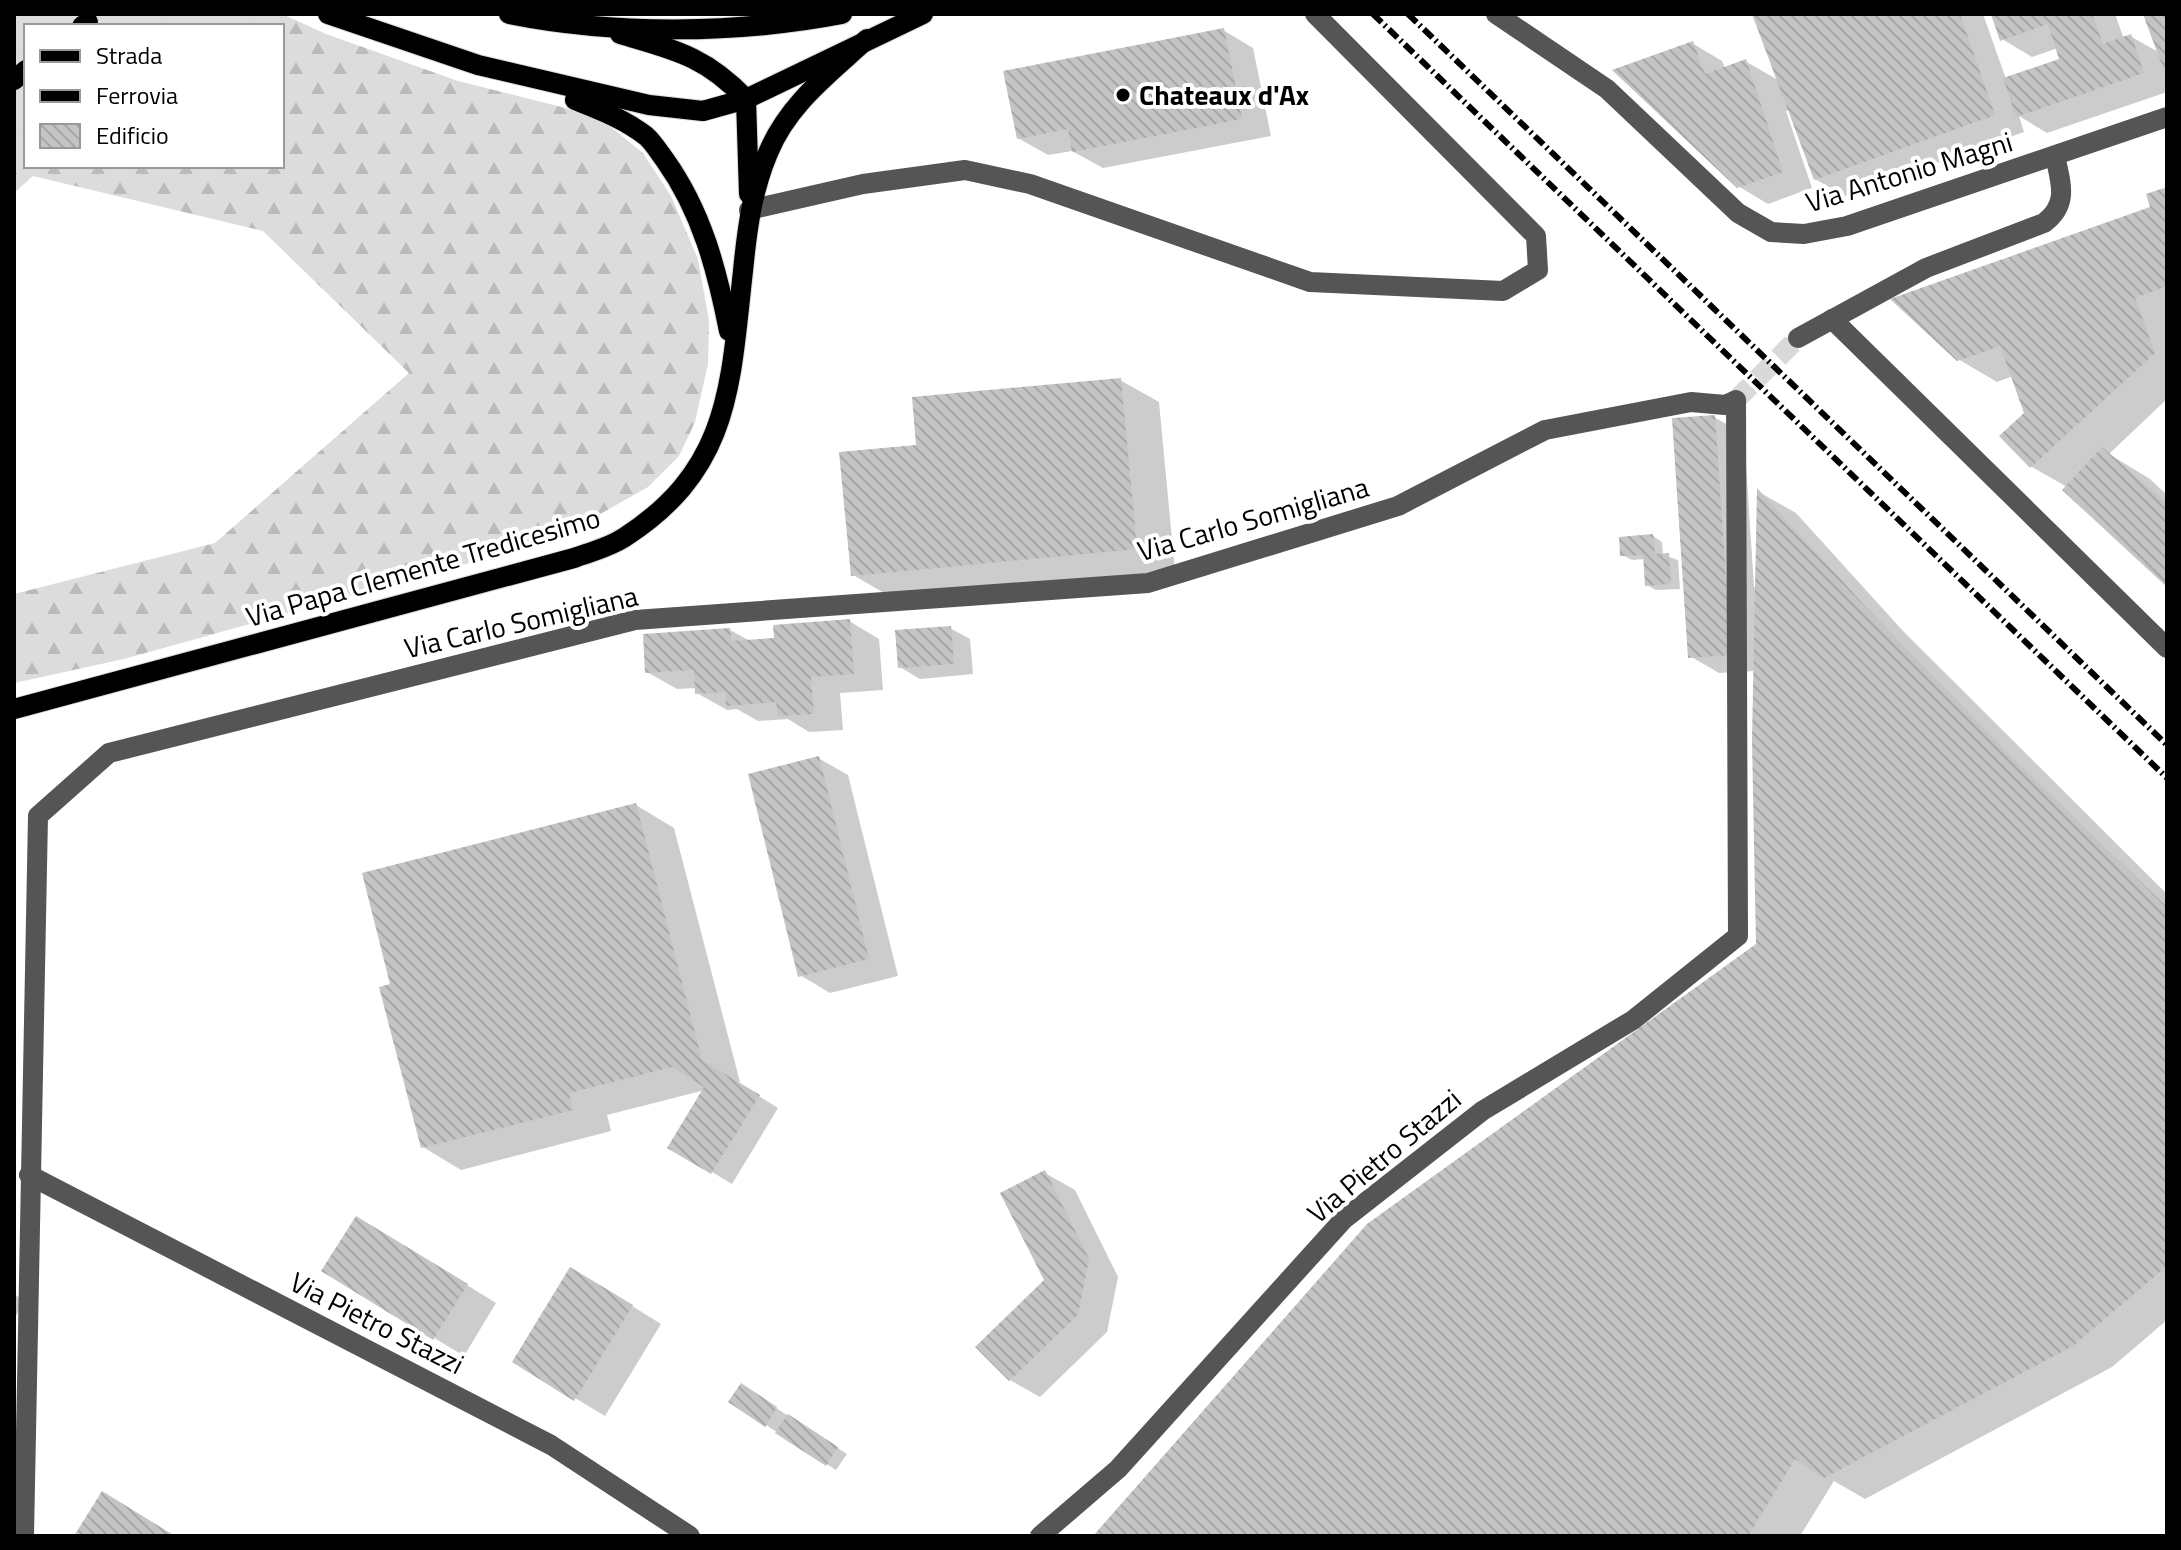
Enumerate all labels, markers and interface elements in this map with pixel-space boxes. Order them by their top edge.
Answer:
legend [24,24,284,168]
text: Strada [96,37,162,73]
place label: Chateaux d'Ax [1139,73,1309,116]
text: Ferrovia [96,77,178,113]
marker: Chateaux d'Ax [1114,86,1132,104]
text: Edificio [96,117,169,153]
street label: Via Antonio Magni [1800,120,2018,223]
street label: Via Carlo Somigliana [1132,465,1373,572]
street label: Via Papa Clemente Tredicesimo [241,495,605,638]
street label: Via Carlo Somigliana [400,574,642,669]
street label: Via Pietro Stazzi [1297,1078,1470,1233]
street label: Via Pietro Stazzi [283,1260,472,1385]

